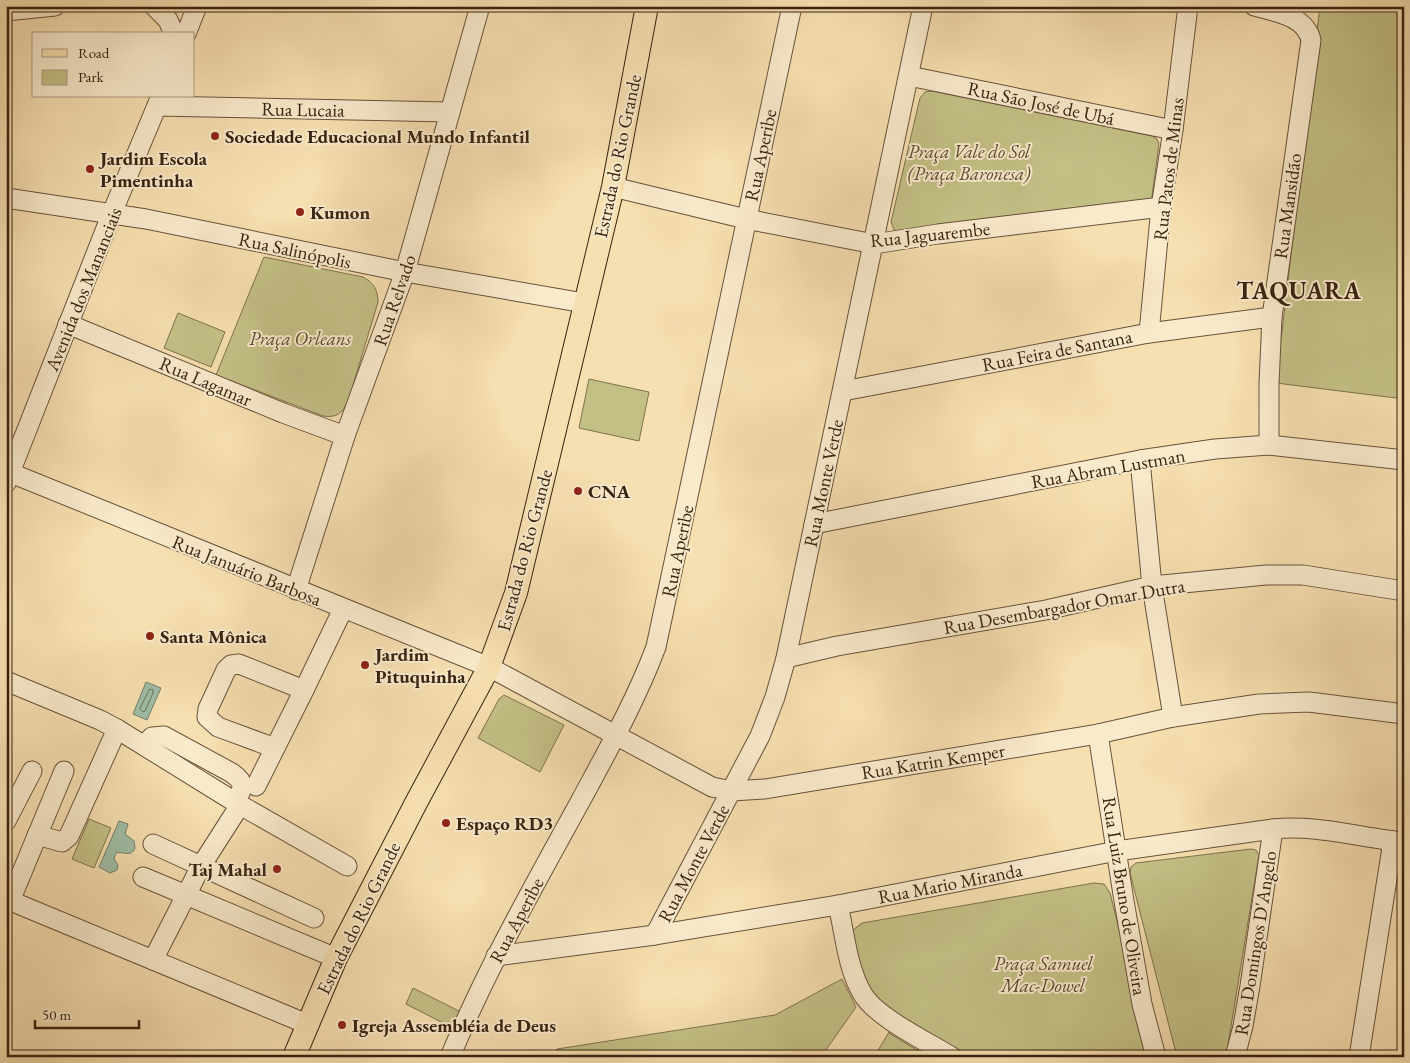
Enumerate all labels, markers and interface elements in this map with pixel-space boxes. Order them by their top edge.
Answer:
legend [32,32,195,98]
text: Road [78,43,110,62]
text: Park [78,67,105,86]
street label: Estrada do Rio Grande [588,72,647,240]
street label: Rua São José de Ubá [965,76,1117,131]
street label: Rua Lucaia [261,96,345,123]
street label: Rua Patos de Minas [1147,96,1190,242]
street label: Rua Aperibe [739,107,782,203]
place label: Sociedade Educacional Mundo Infantil [225,124,531,149]
marker: Sociedade Educacional Mundo Infantil [209,130,221,142]
park label: Praça Vale do Sol (Praça Baronesa) [908,139,1031,186]
place label: Jardim Escola Pimentinha [98,146,208,193]
street label: Rua Mansidão [1268,152,1307,261]
marker: Jardim Escola Pimentinha [84,163,96,175]
place label: Kumon [310,200,370,225]
street label: Avenida dos Mananciais [39,204,128,376]
marker: Kumon [294,206,306,218]
street label: Rua Jaguarembe [869,216,991,253]
street label: Rua Salinópolis [236,226,353,275]
street label: Rua Relvado [367,251,422,349]
district label: TAQUARA [1236,275,1362,306]
street label: Rua Feira de Santana [980,324,1135,377]
park label: Praça Orleans [249,326,352,351]
street label: Rua Lagamar [156,351,256,412]
street label: Rua Monte Verde [798,417,849,549]
street label: Rua Abram Lustman [1029,443,1187,494]
street label: Estrada do Rio Grande [491,466,558,634]
place label: CNA [588,479,631,504]
marker: CNA [572,485,584,497]
street label: Rua Aperibe [656,503,699,599]
street label: Rua Januário Barbosa [169,529,325,612]
street label: Rua Desembargador Omar Dutra [941,573,1187,640]
place label: Santa Mônica [160,624,268,649]
marker: Santa Mônica [144,630,156,642]
place label: Jardim Pituquinha [373,642,466,689]
marker: Jardim Pituquinha [359,659,371,671]
street label: Rua Katrin Kemper [860,738,1007,785]
street label: Rua Luiz Bruno de Oliveira [1096,795,1153,998]
street label: Rua Monte Verde [652,800,735,926]
place label: Espaço RD3 [456,811,553,836]
marker: Espaço RD3 [440,817,452,829]
street label: Estrada do Rio Grande [311,838,406,999]
street label: Rua Domingos D'Angelo [1229,849,1282,1037]
place label: Taj Mahal [188,857,268,882]
street label: Rua Mario Miranda [876,857,1025,910]
marker: Taj Mahal [271,863,283,875]
street label: Rua Aperibe [483,873,549,967]
park label: Praça Samuel Mac-Dowel [993,951,1093,998]
scale bar [35,998,139,1030]
text: 50 m [42,1005,71,1024]
place label: Igreja Assembléia de Deus [352,1013,556,1038]
marker: Igreja Assembléia de Deus [336,1019,348,1031]

